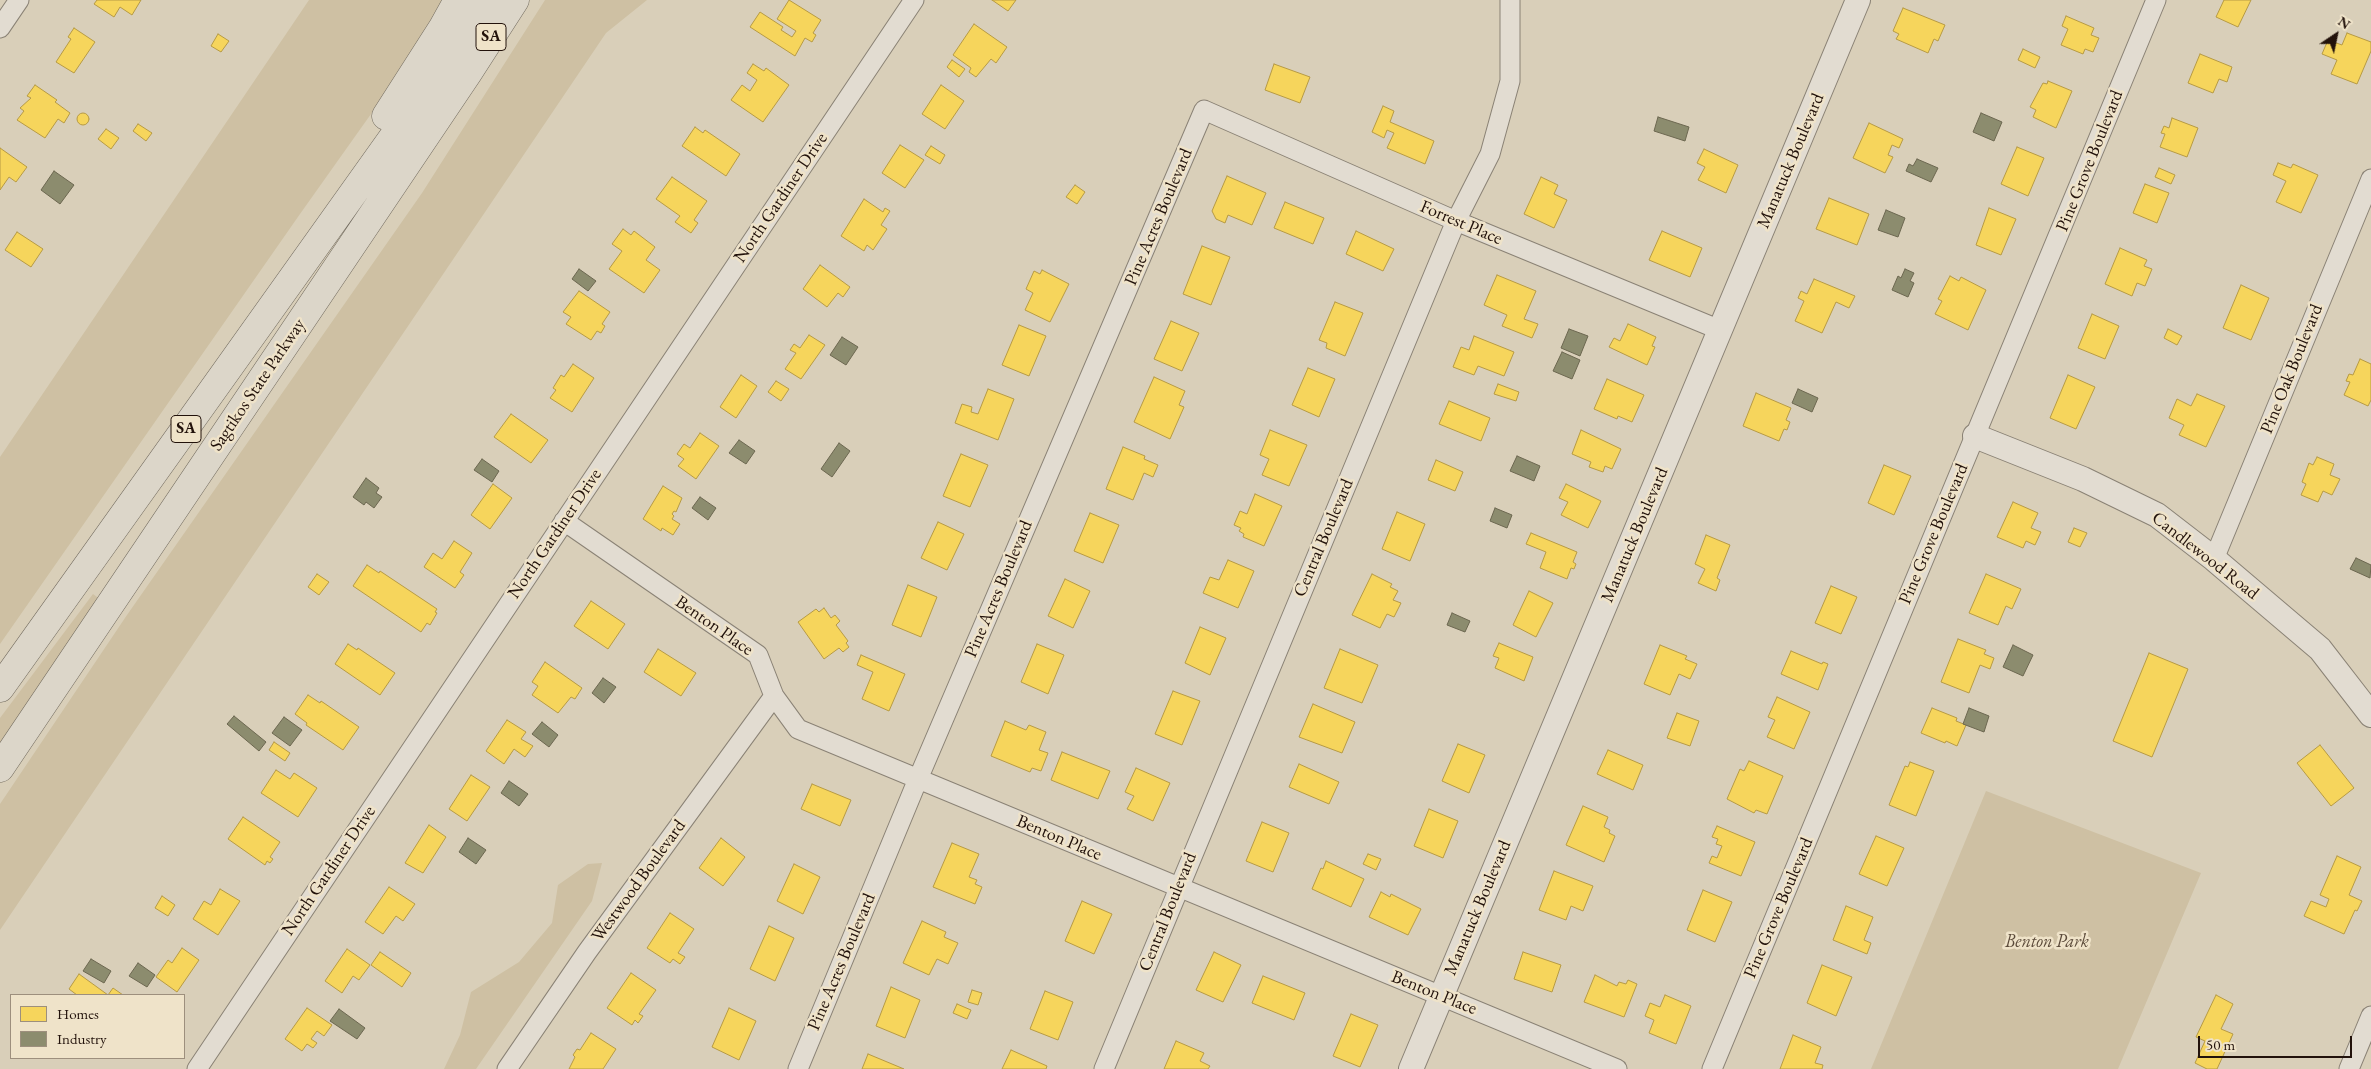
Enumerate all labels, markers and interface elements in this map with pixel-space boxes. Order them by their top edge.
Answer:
north arrow [2311,10,2361,60]
text: N [2335,12,2354,33]
road number: SA [476,24,506,51]
street label: Pine Grove Boulevard [2052,87,2128,235]
street label: Manatuck Boulevard [1753,90,1829,232]
street label: North Gardiner Drive [730,129,832,267]
street label: Pine Acres Boulevard [1120,145,1198,289]
street label: Forrest Place [1417,196,1505,250]
street label: Pine Oak Boulevard [2256,301,2328,437]
street label: Sagtikos State Parkway [206,315,310,455]
road number: SA [171,416,201,442]
street label: Pine Grove Boulevard [1895,461,1973,607]
street label: Manatuck Boulevard [1597,464,1673,606]
street label: North Gardiner Drive [504,465,606,603]
street label: Central Boulevard [1289,476,1359,600]
street label: Candlewood Road [2147,507,2263,605]
street label: Pine Acres Boulevard [960,517,1038,661]
street label: Benton Place [671,591,757,661]
street label: North Gardiner Drive [278,802,380,940]
street label: Benton Place [1013,810,1105,866]
street label: Westwood Boulevard [587,816,691,946]
street label: Pine Grove Boulevard [1740,835,1818,981]
street label: Manatuck Boulevard [1440,837,1516,979]
street label: Central Boulevard [1134,849,1202,975]
street label: Pine Acres Boulevard [803,890,881,1034]
park label: Benton Park [2005,931,2089,953]
street label: Benton Place [1388,966,1480,1020]
legend [10,994,185,1059]
text: Homes [57,1004,99,1023]
scale bar [2201,1026,2355,1058]
text: Industry [57,1029,107,1048]
text: 50 m [2206,1035,2235,1054]

